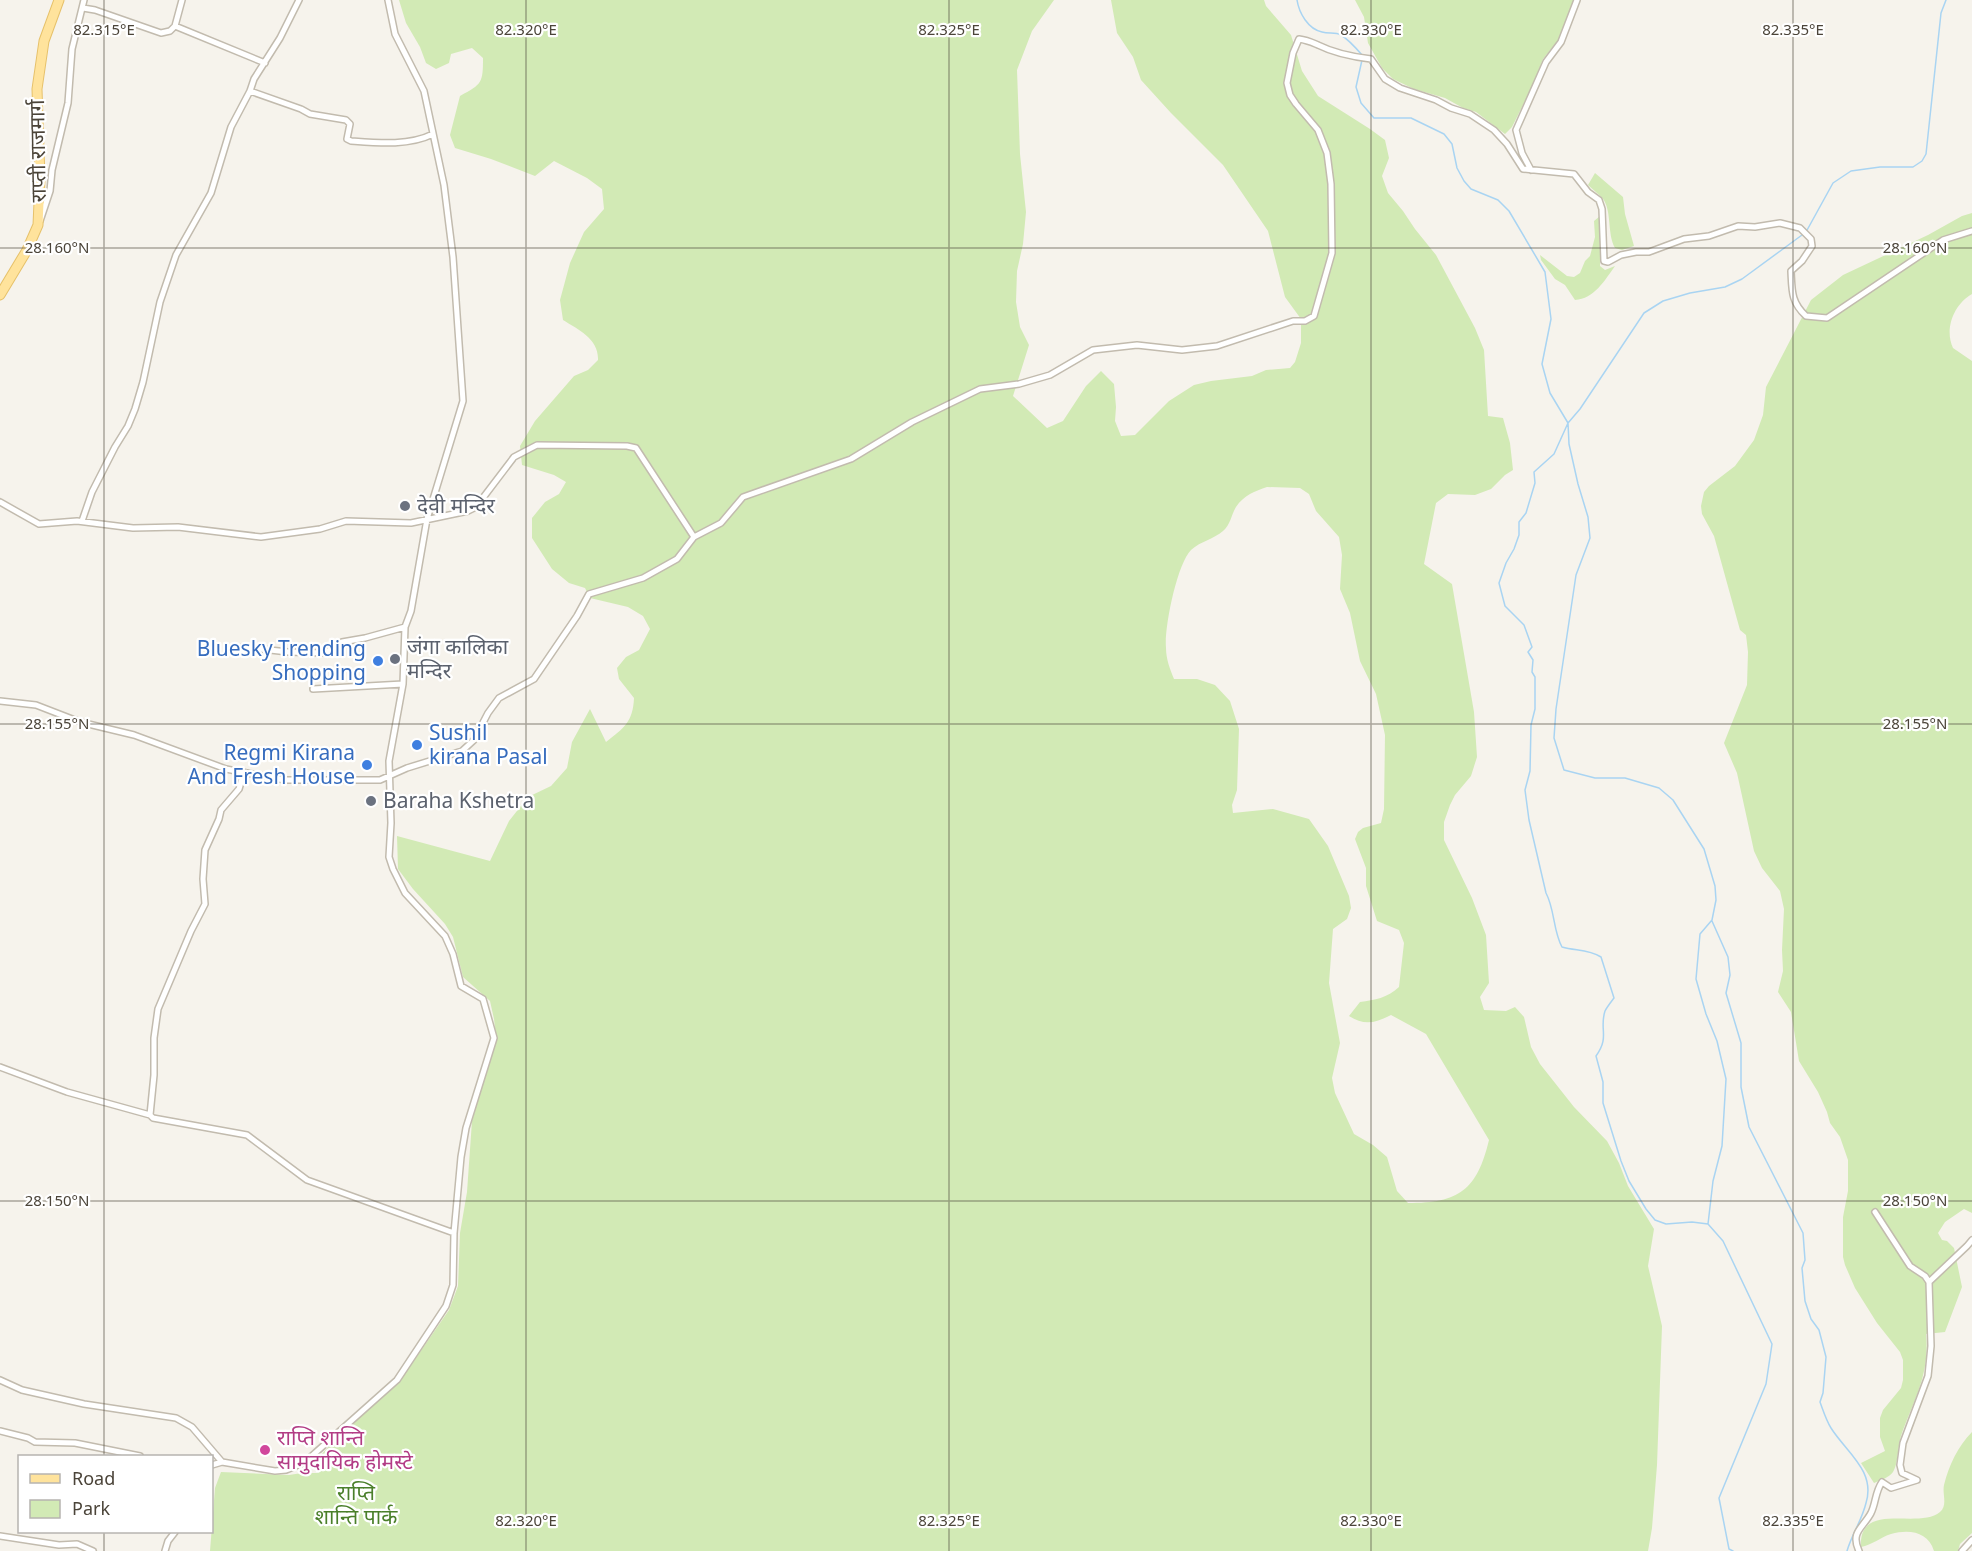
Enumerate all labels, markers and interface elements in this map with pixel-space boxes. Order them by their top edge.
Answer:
text: 82.315°E [73,19,135,39]
text: 82.320°E [495,19,557,39]
text: 82.325°E [918,19,980,39]
text: 82.330°E [1340,19,1402,39]
text: 82.335°E [1762,19,1824,39]
street label: राप्ती राजमार्ग [22,98,52,203]
text: 28.160°N [25,237,89,257]
text: 28.160°N [1883,237,1947,257]
place label: देवी मन्दिर [417,491,495,519]
marker: देवी मन्दिर [398,499,412,513]
place label: जंगा कालिका मन्दिर [407,632,509,684]
place label: Bluesky Trending Shopping [197,634,366,686]
marker: जंगा कालिका मन्दिर [388,652,402,666]
marker: Bluesky Trending Shopping [371,654,385,668]
text: 28.155°N [25,713,89,733]
text: 28.155°N [1883,713,1947,733]
place label: Sushil kirana Pasal [429,718,548,770]
place label: Regmi Kirana And Fresh House [188,738,355,790]
marker: Sushil kirana Pasal [410,738,424,752]
marker: Regmi Kirana And Fresh House [360,758,374,772]
place label: Baraha Kshetra [383,786,534,814]
marker: Baraha Kshetra [364,794,378,808]
text: 28.150°N [25,1190,89,1210]
text: 28.150°N [1883,1190,1947,1210]
place label: राप्ति शान्ति सामुदायिक होमस्टे [277,1423,413,1475]
marker: राप्ति शान्ति सामुदायिक होमस्टे [258,1443,272,1457]
legend [18,1455,213,1533]
text: Road [72,1466,115,1490]
park label: राप्ति शान्ति पार्क [315,1478,398,1530]
text: Park [72,1496,110,1520]
text: 82.320°E [495,1510,557,1530]
text: 82.325°E [918,1510,980,1530]
text: 82.330°E [1340,1510,1402,1530]
text: 82.335°E [1762,1510,1824,1530]

